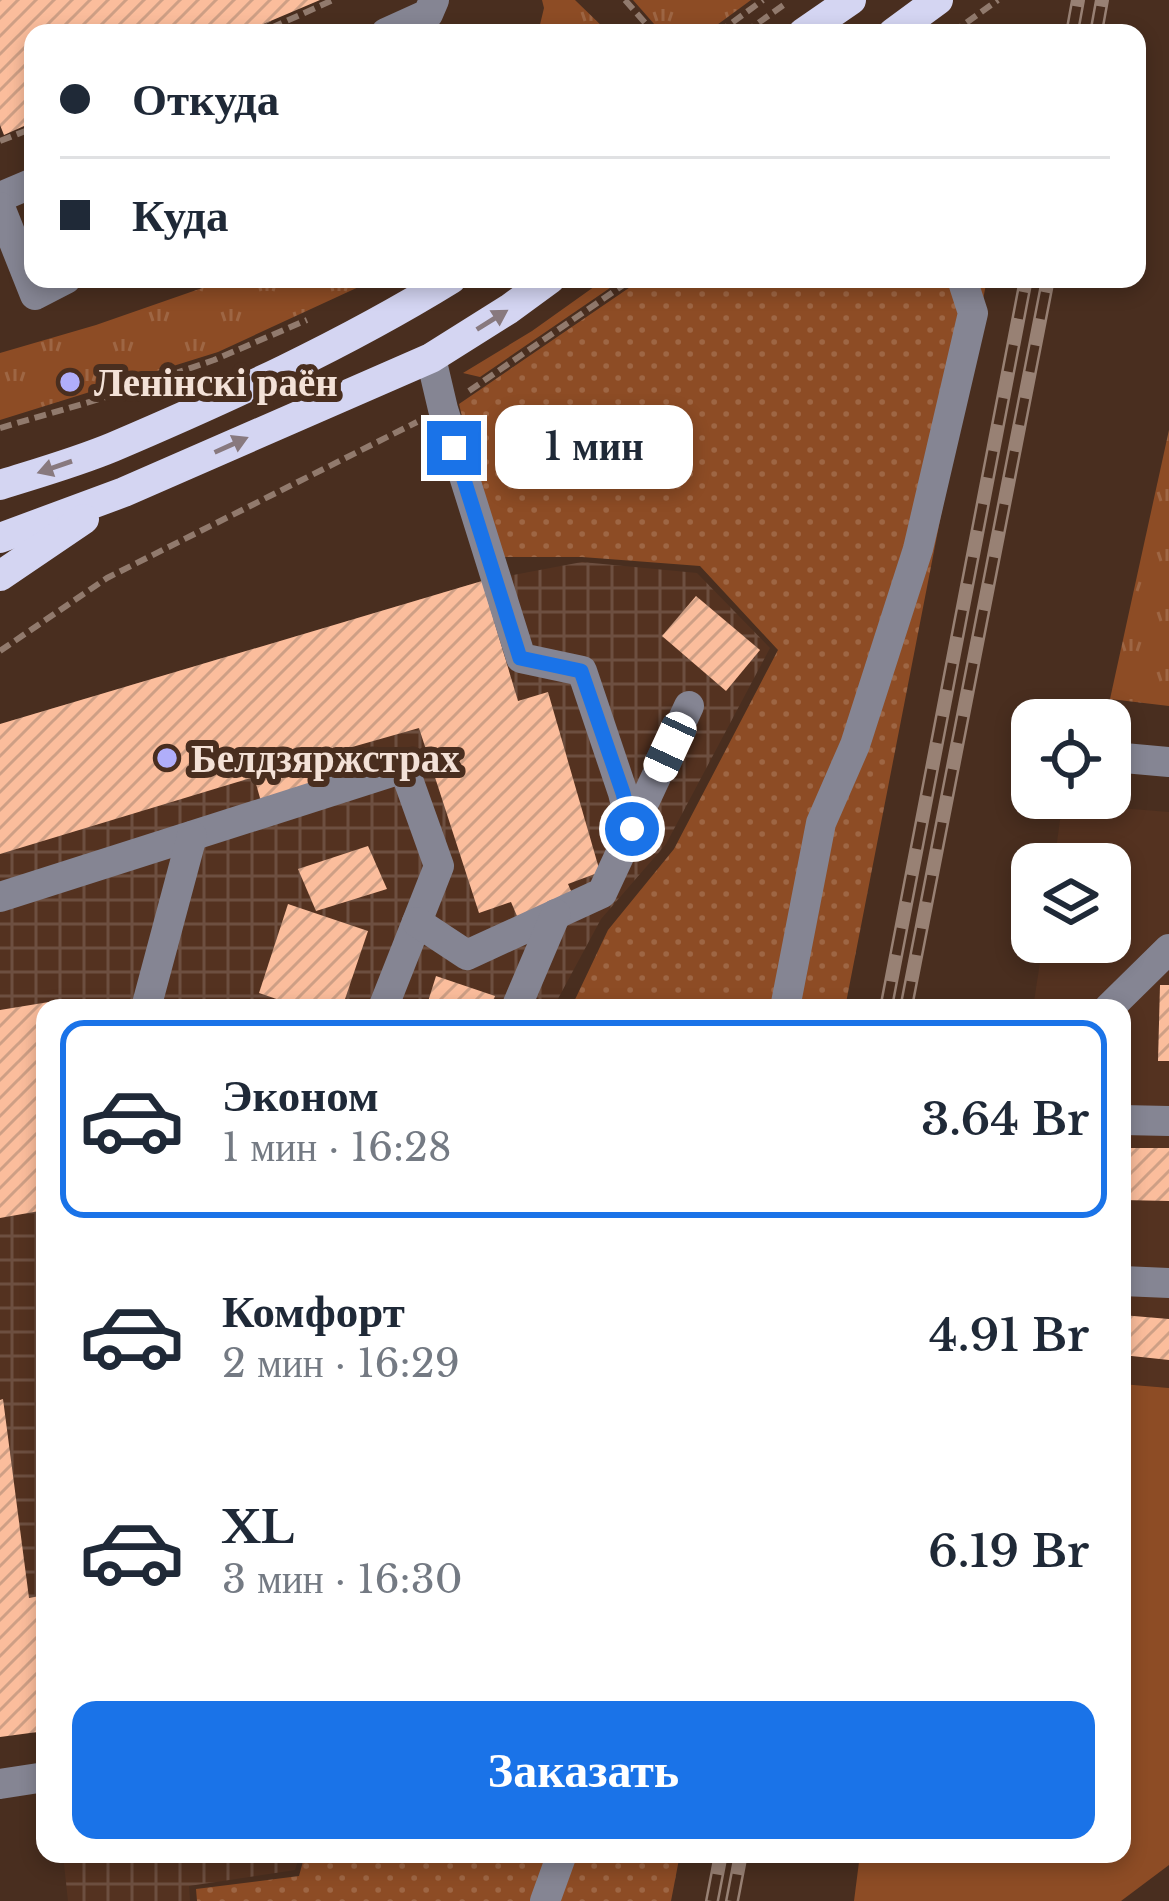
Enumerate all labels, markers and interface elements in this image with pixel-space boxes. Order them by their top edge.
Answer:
text: Откуда [132,71,279,127]
text: Куда [132,187,228,243]
one-way arrow [475,310,508,332]
place label: Ленінскі раён [94,358,338,407]
marker: Ленінскі раён [57,369,83,395]
callout: 1 мин [496,406,694,490]
route end [427,421,481,475]
text: 1 мин [544,422,644,471]
one-way arrow [214,435,249,455]
one-way arrow [36,458,73,477]
map controls [1011,699,1131,963]
button: locate [1011,699,1131,819]
car [638,707,702,787]
place label: Белдзяржстрах [191,734,460,783]
marker: Белдзяржстрах [154,745,180,771]
route start [605,802,659,856]
button: layers [1011,843,1131,963]
icon: car [78,1065,186,1173]
text: Эконом [222,1067,379,1123]
text: 3.64 Br [921,1091,1089,1147]
text: 1 мин · 16:28 [222,1123,452,1172]
icon: car [78,1281,186,1389]
text: Комфорт [222,1283,405,1339]
text: 4.91 Br [929,1307,1089,1363]
text: 2 мин · 16:29 [222,1339,460,1388]
icon: car [78,1497,186,1605]
text: XL [222,1499,294,1555]
text: 6.19 Br [928,1523,1089,1579]
text: 3 мин · 16:30 [222,1555,463,1604]
button: Заказать [72,1701,1095,1839]

